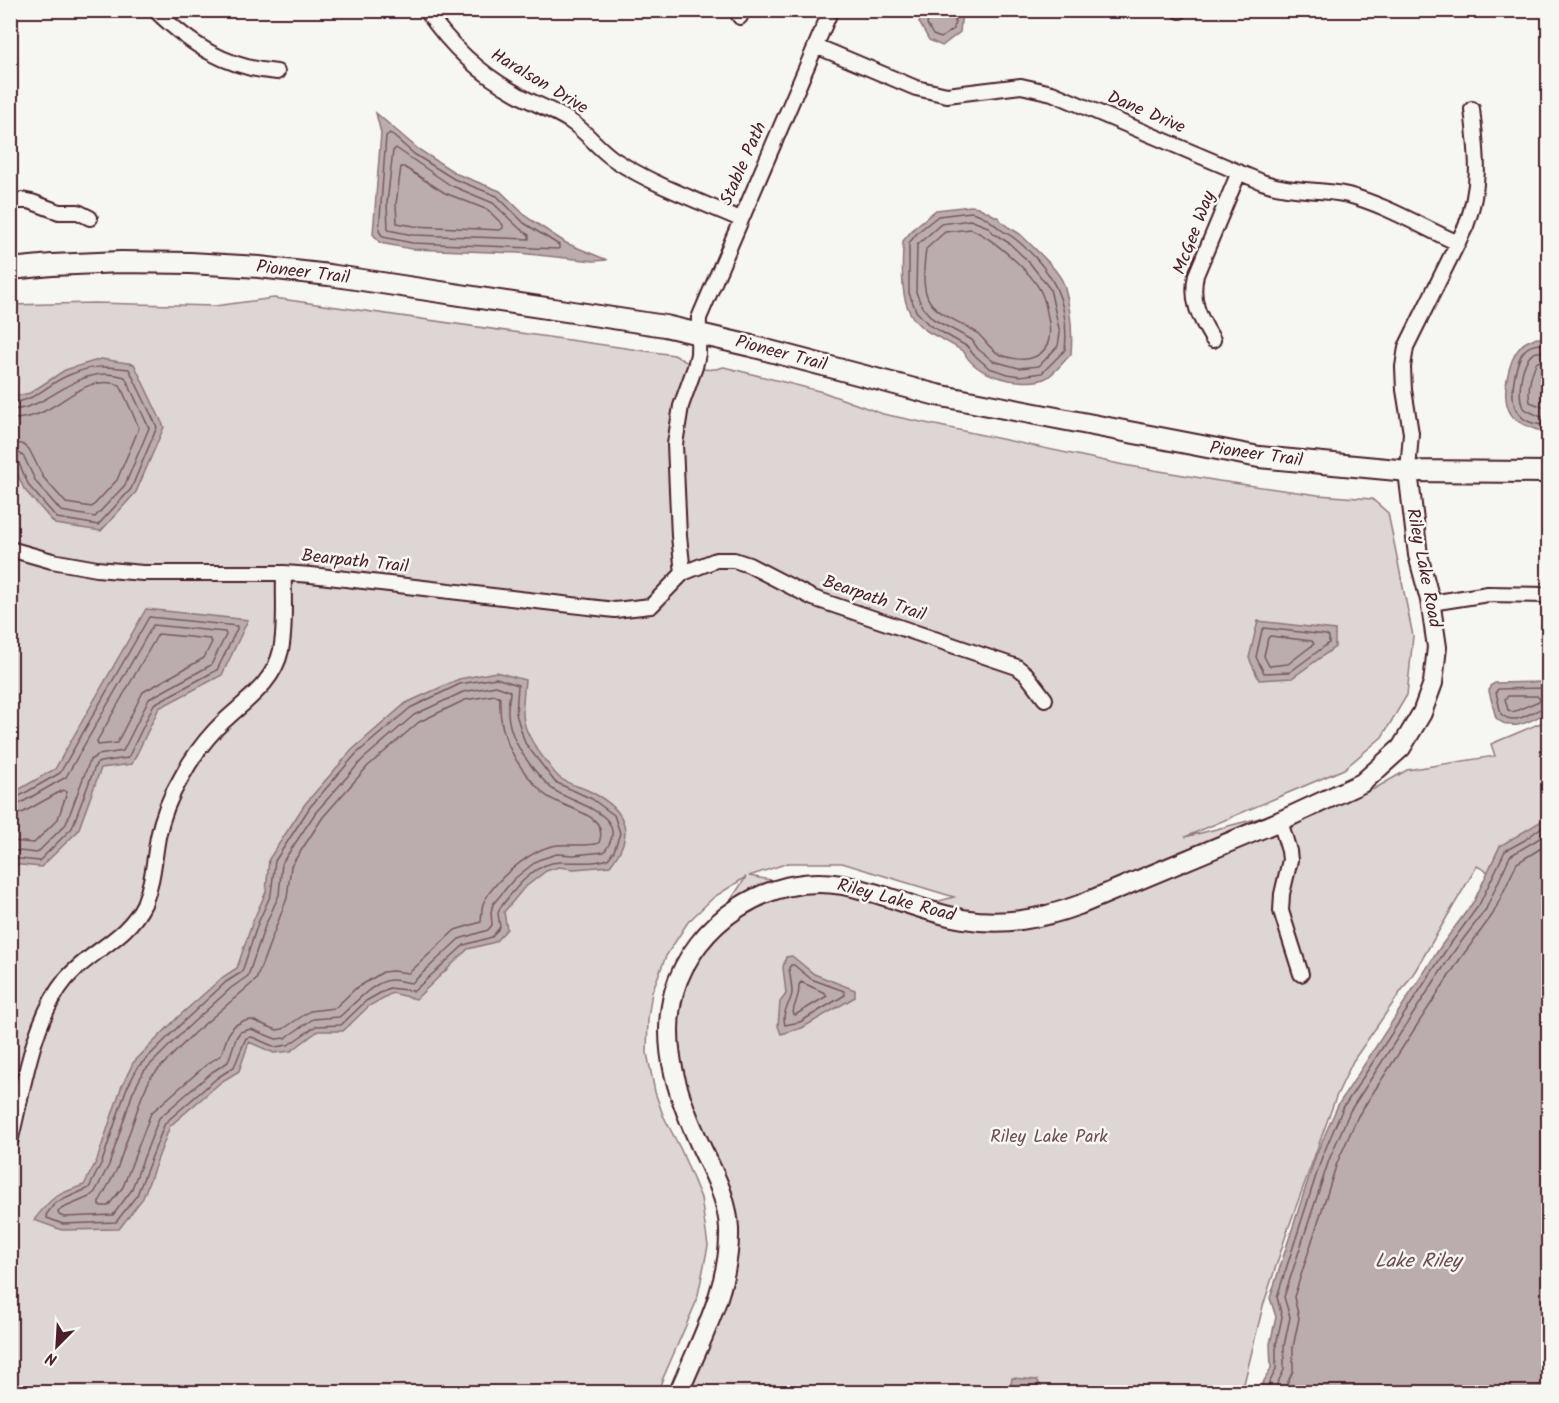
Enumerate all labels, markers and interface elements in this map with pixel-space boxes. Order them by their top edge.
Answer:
street label: Haralson Drive [485,41,593,123]
street label: Dane Drive [1102,84,1190,142]
street label: Stable Path [713,117,775,211]
street label: McGee Way [1166,186,1224,279]
street label: Pioneer Trail [255,253,352,293]
street label: Pioneer Trail [732,328,831,380]
street label: Pioneer Trail [1207,434,1305,476]
street label: Riley Lake Road [1397,506,1449,631]
street label: Bearpath Trail [300,542,411,582]
street label: Bearpath Trail [818,568,930,630]
street label: Riley Lake Road [834,871,959,931]
park label: Riley Lake Park [990,1123,1108,1152]
water label: Lake Riley [1375,1246,1464,1278]
north arrow [27,1316,87,1376]
text: N [42,1345,61,1372]

